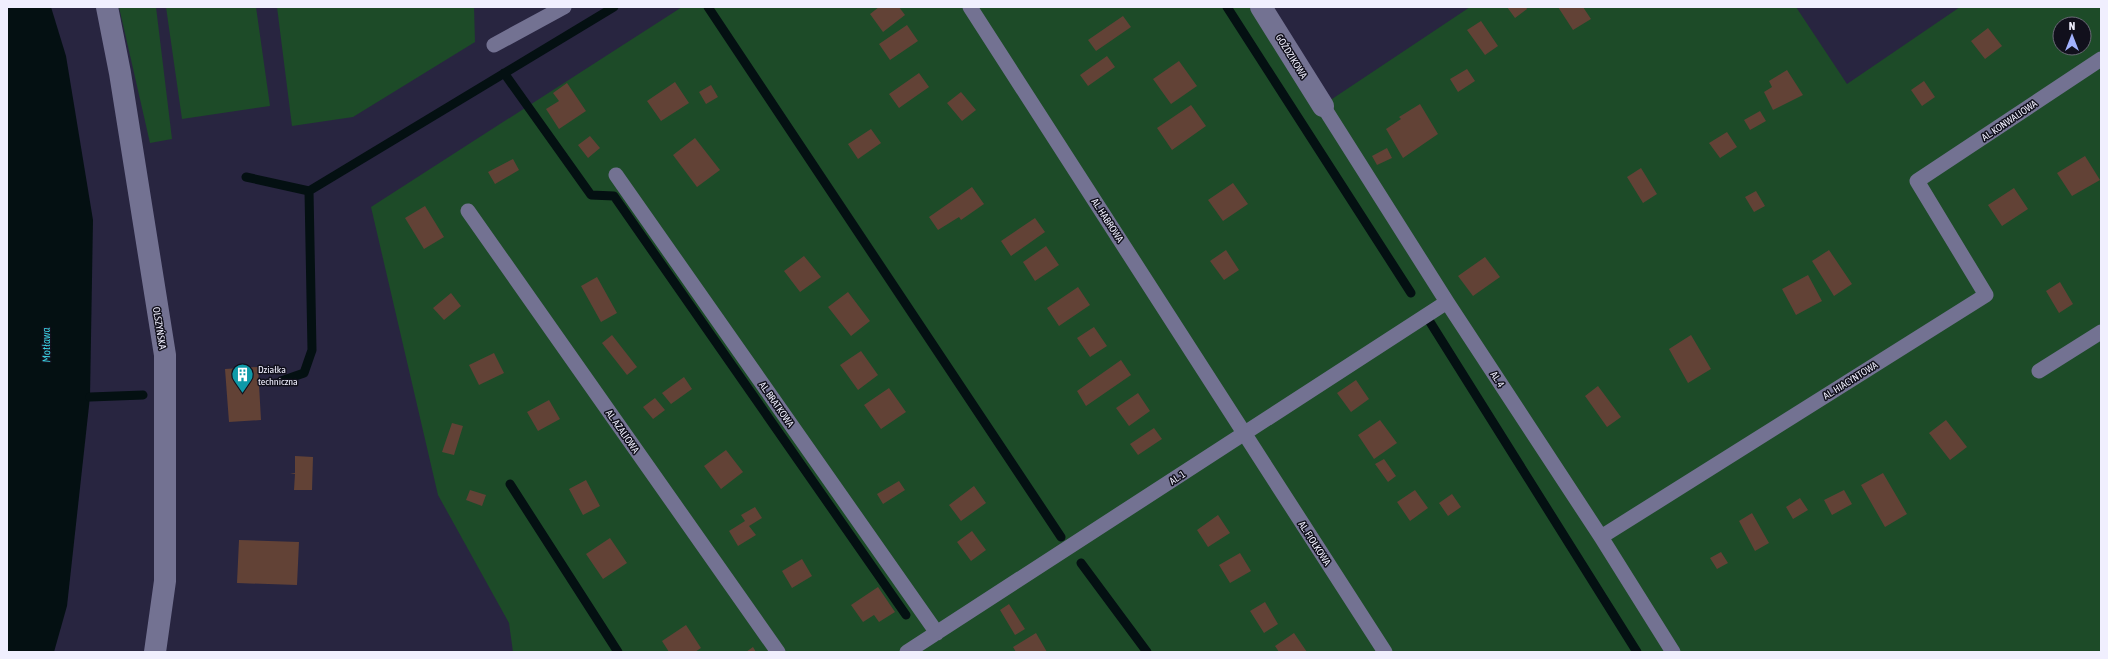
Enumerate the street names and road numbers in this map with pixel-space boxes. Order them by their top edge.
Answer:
street label: GOŹDZIKOWA [1274,32,1310,81]
street label: AL. KONWALIOWA [1980,98,2039,143]
street label: AL. HABROWA [1089,196,1126,244]
street label: OLSZYŃSKA [151,306,168,350]
street label: AL. HIACYNTOWA [1821,359,1880,401]
street label: AL. 4 [1488,369,1507,389]
street label: AL. BRATKOWA [757,379,796,429]
street label: AL. AZALIOWA [604,408,642,455]
street label: AL. 1 [1167,468,1187,487]
street label: AL. FIOŁKOWA [1296,519,1333,568]

